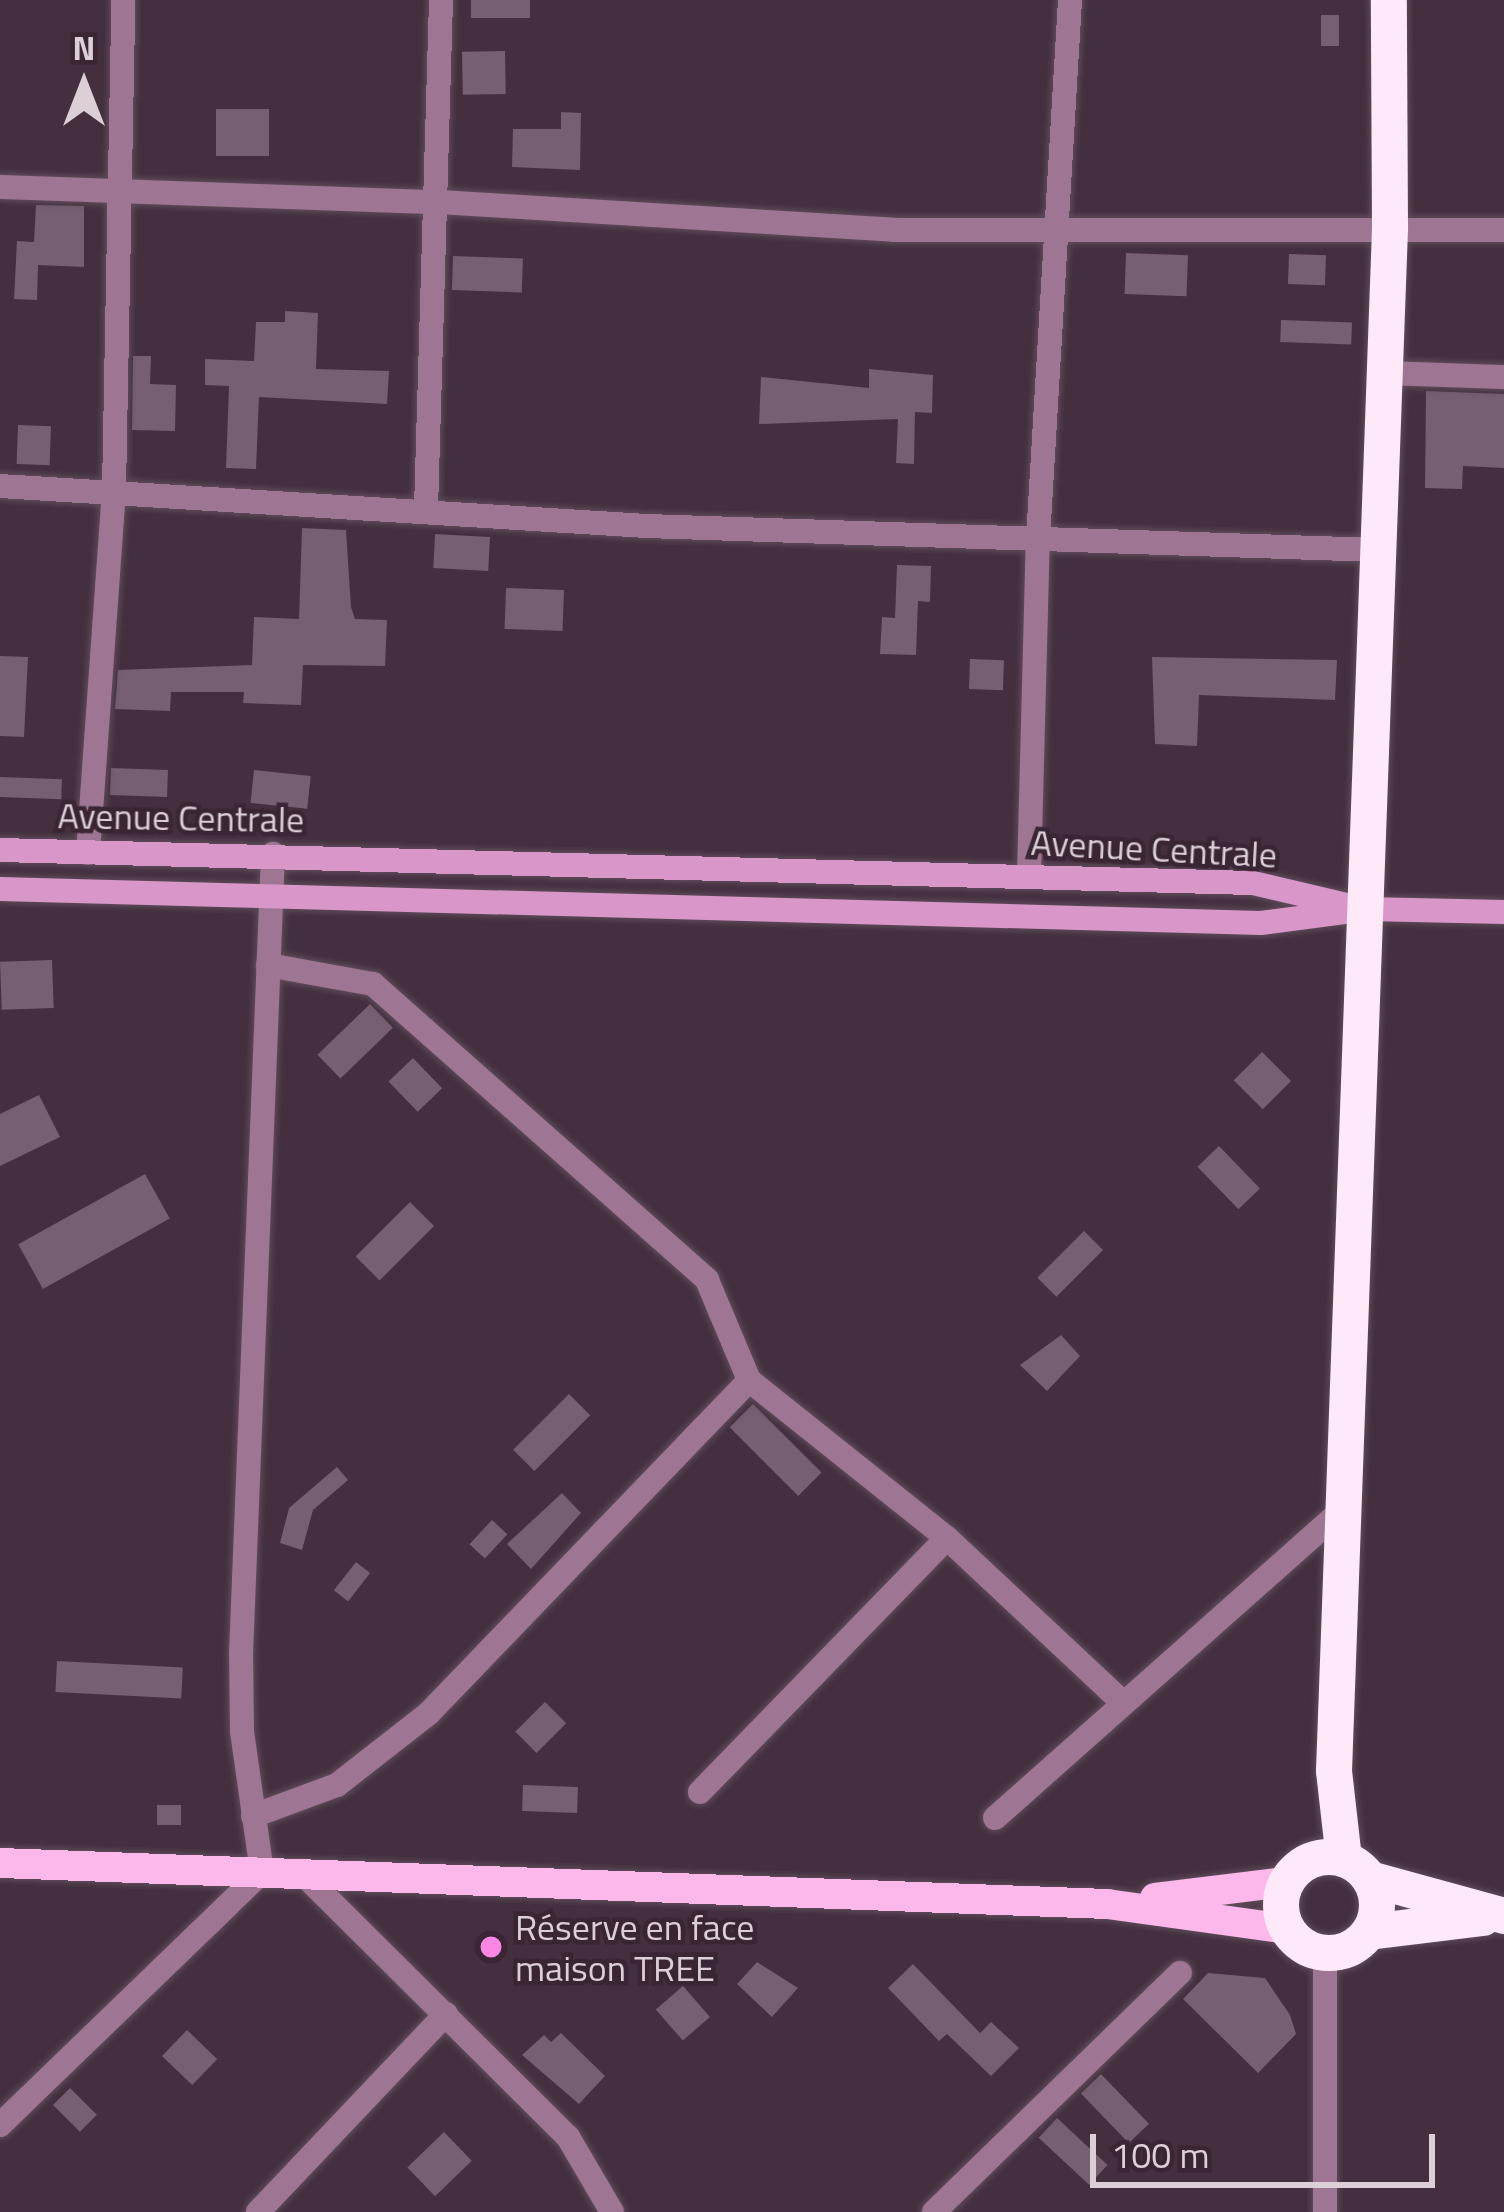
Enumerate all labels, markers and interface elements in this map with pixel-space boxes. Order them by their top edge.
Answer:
text: N [73,23,95,73]
north arrow [24,24,144,144]
street label: Avenue Centrale [57,793,305,841]
street label: Avenue Centrale [1030,820,1278,876]
place label: Réserve en face maison TREE [515,1904,755,1989]
marker: Réserve en face maison TREE [478,1934,504,1960]
scale bar [1096,2110,1441,2184]
text: 100 m [1111,2127,1210,2182]

